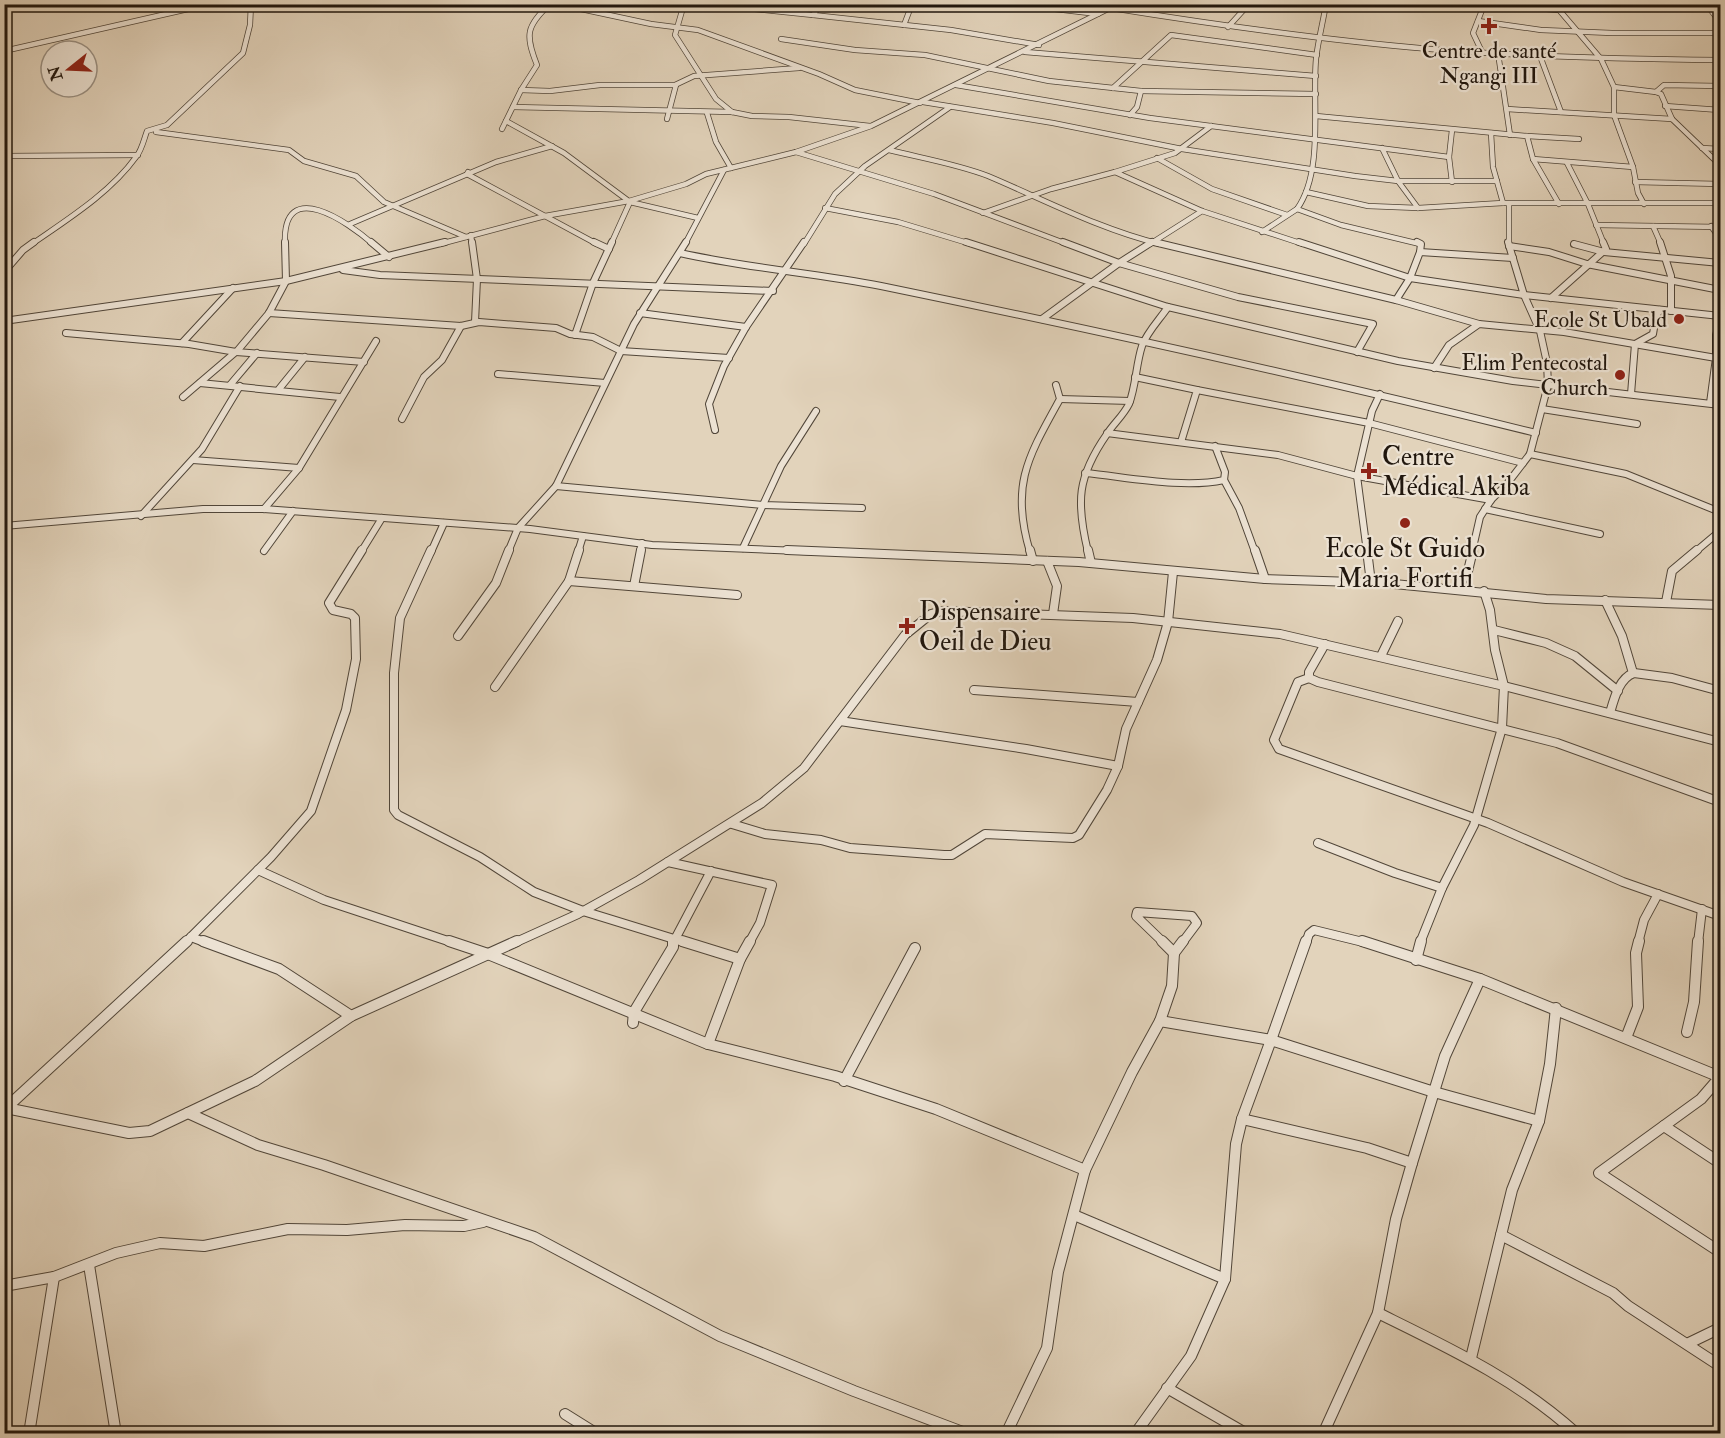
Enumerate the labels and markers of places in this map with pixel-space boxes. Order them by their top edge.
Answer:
marker: Centre de santé Ngangi III [1480,17,1498,35]
place label: Centre de santé Ngangi III [1422,37,1557,90]
place label: Ecole St Ubald [1534,306,1667,334]
marker: Ecole St Ubald [1672,312,1686,326]
place label: Elim Pentecostal Church [1461,349,1608,402]
marker: Elim Pentecostal Church [1613,368,1627,382]
place label: Centre Médical Akiba [1382,441,1530,503]
marker: Centre Médical Akiba [1360,462,1378,480]
marker: Ecole St Guido Maria Fortifi [1398,516,1412,530]
place label: Ecole St Guido Maria Fortifi [1325,533,1485,595]
place label: Dispensaire Oeil de Dieu [919,596,1052,658]
marker: Dispensaire Oeil de Dieu [900,619,914,633]

